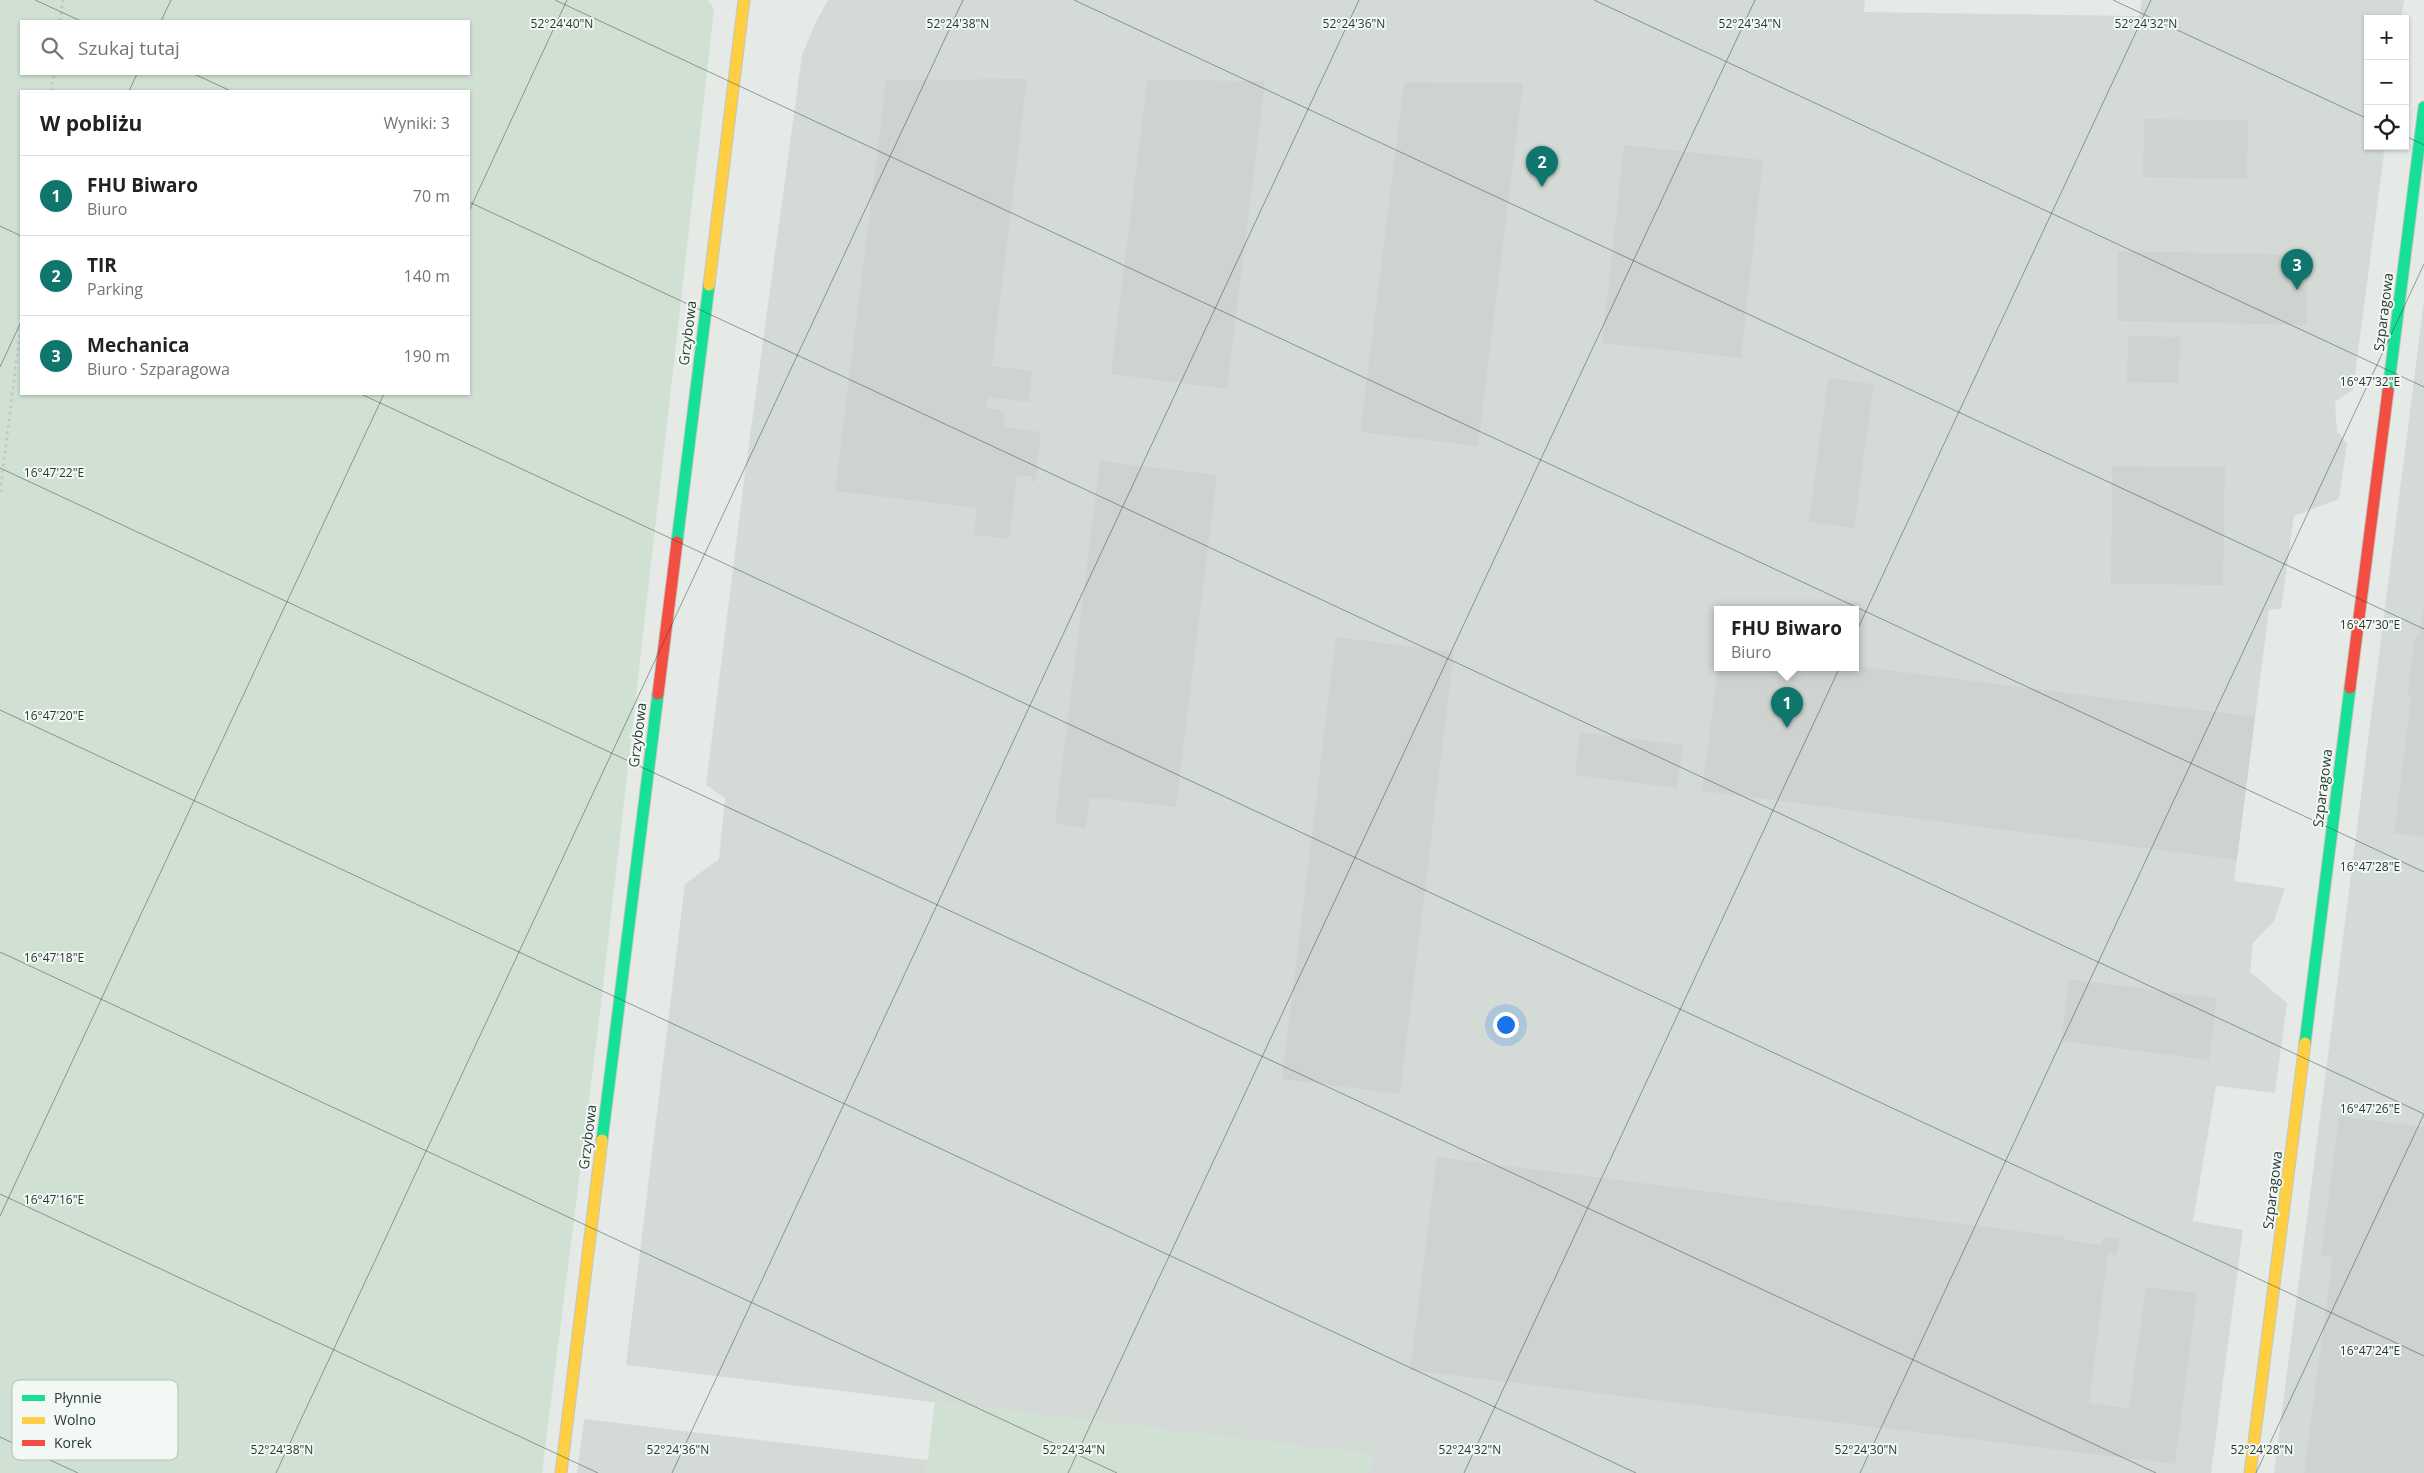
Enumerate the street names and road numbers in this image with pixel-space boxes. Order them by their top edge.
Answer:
street label: Szparagowa [2369,272,2397,352]
street label: Grzybowa [674,300,700,366]
street label: Grzybowa [624,702,650,768]
street label: Szparagowa [2308,748,2336,828]
street label: Grzybowa [574,1104,600,1170]
street label: Szparagowa [2258,1150,2286,1230]

